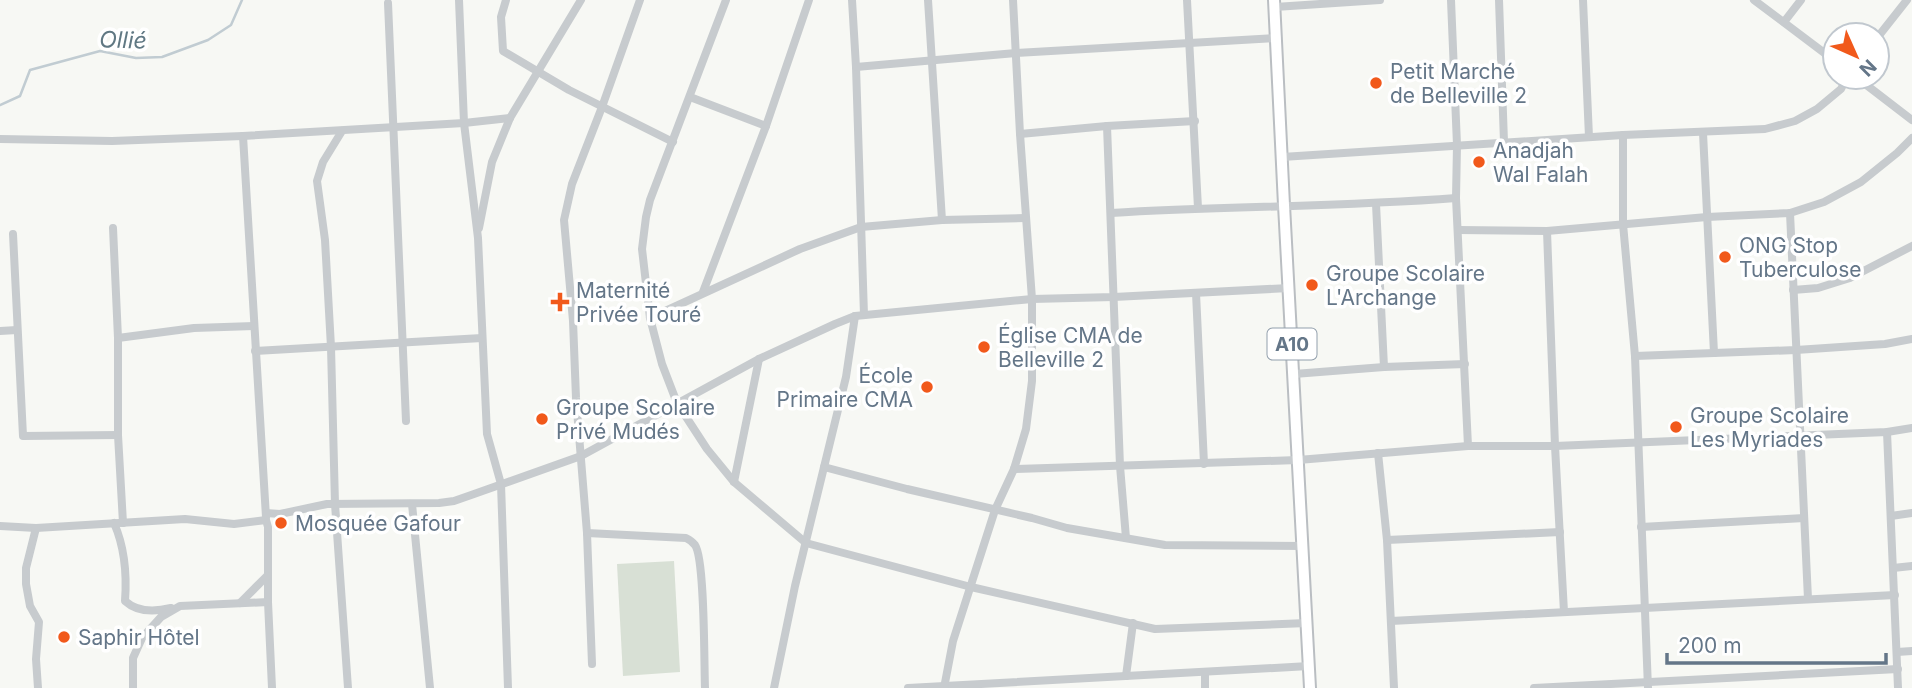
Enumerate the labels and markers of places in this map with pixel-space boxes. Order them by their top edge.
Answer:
place label: Petit Marché de Belleville 2 [1390,59,1527,108]
marker: Petit Marché de Belleville 2 [1368,75,1384,91]
place label: Anadjah Wal Falah [1493,138,1588,187]
marker: Anadjah Wal Falah [1471,154,1487,170]
place label: ONG Stop Tuberculose [1739,233,1862,282]
marker: ONG Stop Tuberculose [1717,249,1733,265]
place label: Groupe Scolaire L'Archange [1326,261,1485,310]
marker: Groupe Scolaire L'Archange [1304,277,1320,293]
place label: Maternité Privée Touré [576,278,701,327]
marker: Maternité Privée Touré [550,292,570,312]
place label: Église CMA de Belleville 2 [998,322,1143,372]
marker: Église CMA de Belleville 2 [976,339,992,355]
place label: École Primaire CMA [776,362,913,412]
marker: École Primaire CMA [919,379,935,395]
place label: Groupe Scolaire Privé Mudés [556,395,715,444]
place label: Groupe Scolaire Les Myriades [1690,403,1849,452]
marker: Groupe Scolaire Privé Mudés [534,411,550,427]
marker: Groupe Scolaire Les Myriades [1668,419,1684,435]
place label: Mosquée Gafour [295,511,461,536]
marker: Mosquée Gafour [273,515,289,531]
place label: Saphir Hôtel [78,625,200,650]
marker: Saphir Hôtel [56,629,72,645]

